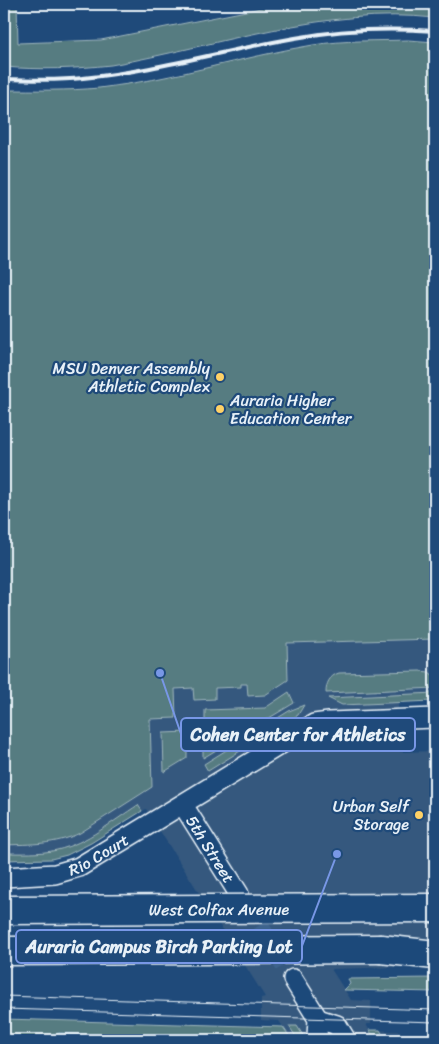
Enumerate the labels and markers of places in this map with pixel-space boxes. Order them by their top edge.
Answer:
place label: MSU Denver Assembly Athletic Complex [53,354,211,401]
marker: MSU Denver Assembly Athletic Complex [214,371,226,383]
place label: Auraria Higher Education Center [229,386,353,433]
marker: Auraria Higher Education Center [214,403,226,415]
callout: Cohen Center for Athletics [181,718,415,751]
place label: Urban Self Storage [333,792,411,839]
marker: Urban Self Storage [413,809,425,821]
callout: Auraria Campus Birch Parking Lot [16,930,302,963]

